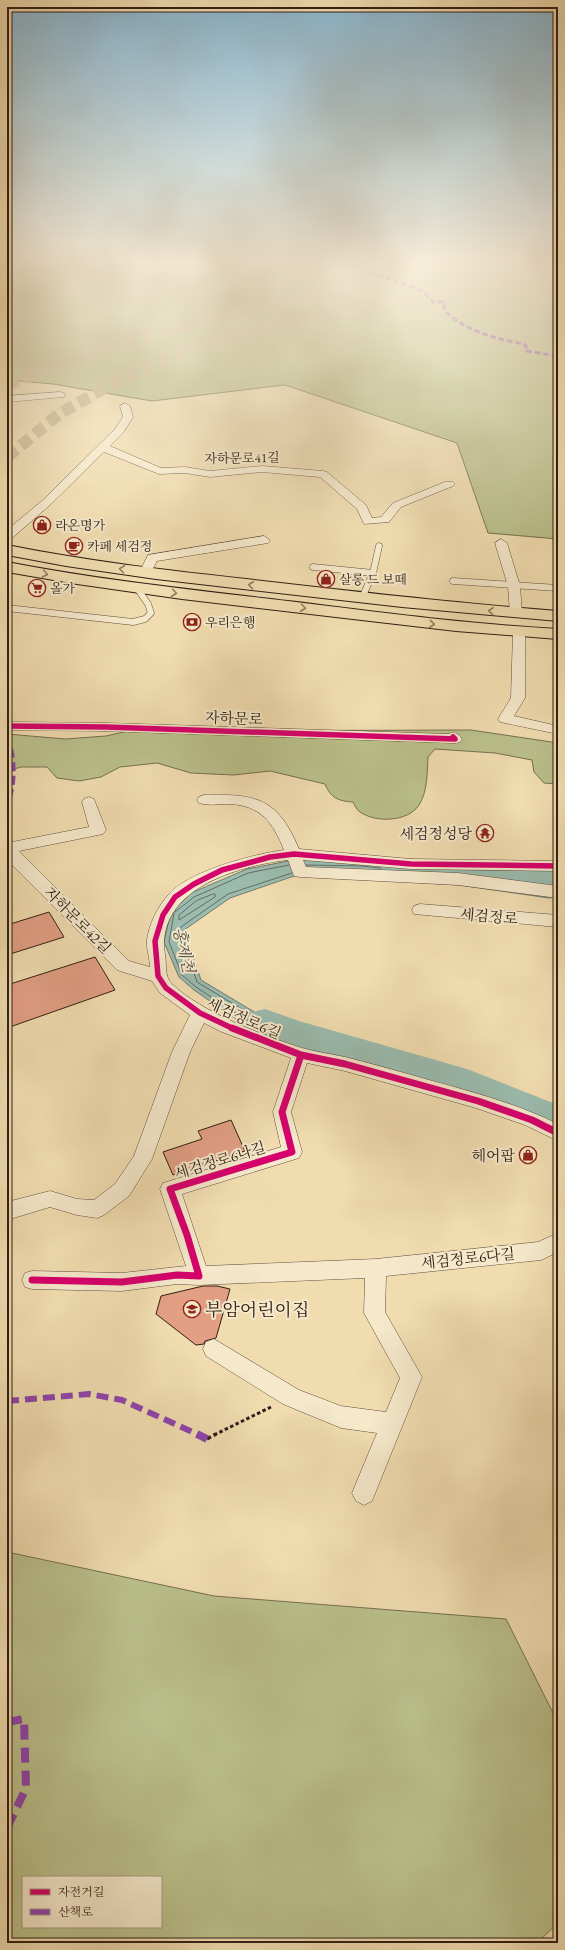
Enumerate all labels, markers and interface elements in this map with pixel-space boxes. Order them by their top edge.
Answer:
street label: 자하문로41길 [204,449,280,467]
shop icon: 라온명가 [32,515,52,535]
place label: 라온명가 [55,517,106,534]
cafe icon: 카페 세검정 [64,536,84,556]
place label: 카페 세검정 [87,538,152,555]
one-way arrow [118,565,125,574]
shop icon: 살롱 드 보떼 [316,569,336,589]
one-way arrow [42,570,48,578]
place label: 살롱 드 보떼 [339,571,407,588]
supermarket icon: 올가 [27,578,47,598]
place label: 올가 [50,580,76,597]
one-way arrow [248,581,254,590]
one-way arrow [171,588,177,597]
one-way arrow [300,603,306,612]
one-way arrow [488,606,494,615]
bank icon: 우리은행 [182,612,202,632]
place label: 우리은행 [205,614,255,631]
one-way arrow [429,619,435,628]
street label: 자하문로 [205,707,264,729]
temple icon: 세검정성당 [475,823,495,843]
place label: 세검정성당 [400,824,473,843]
street label: 자하문로42길 [41,883,115,957]
street label: 세검정로 [459,904,519,928]
water label: 홍제천 [169,925,200,976]
street label: 세검정로6길 [204,993,284,1043]
street label: 세검정로6나길 [172,1137,268,1183]
shop icon: 헤어팝 [518,1145,538,1165]
place label: 헤어팝 [472,1146,515,1165]
street label: 세검정로6다길 [420,1244,516,1272]
place label: 부암어린이집 [205,1298,309,1321]
school or university icon: 부암어린이집 [182,1299,202,1319]
legend [22,1876,162,1928]
text: 자전거길 [58,1884,104,1900]
text: 산책로 [58,1904,93,1920]

